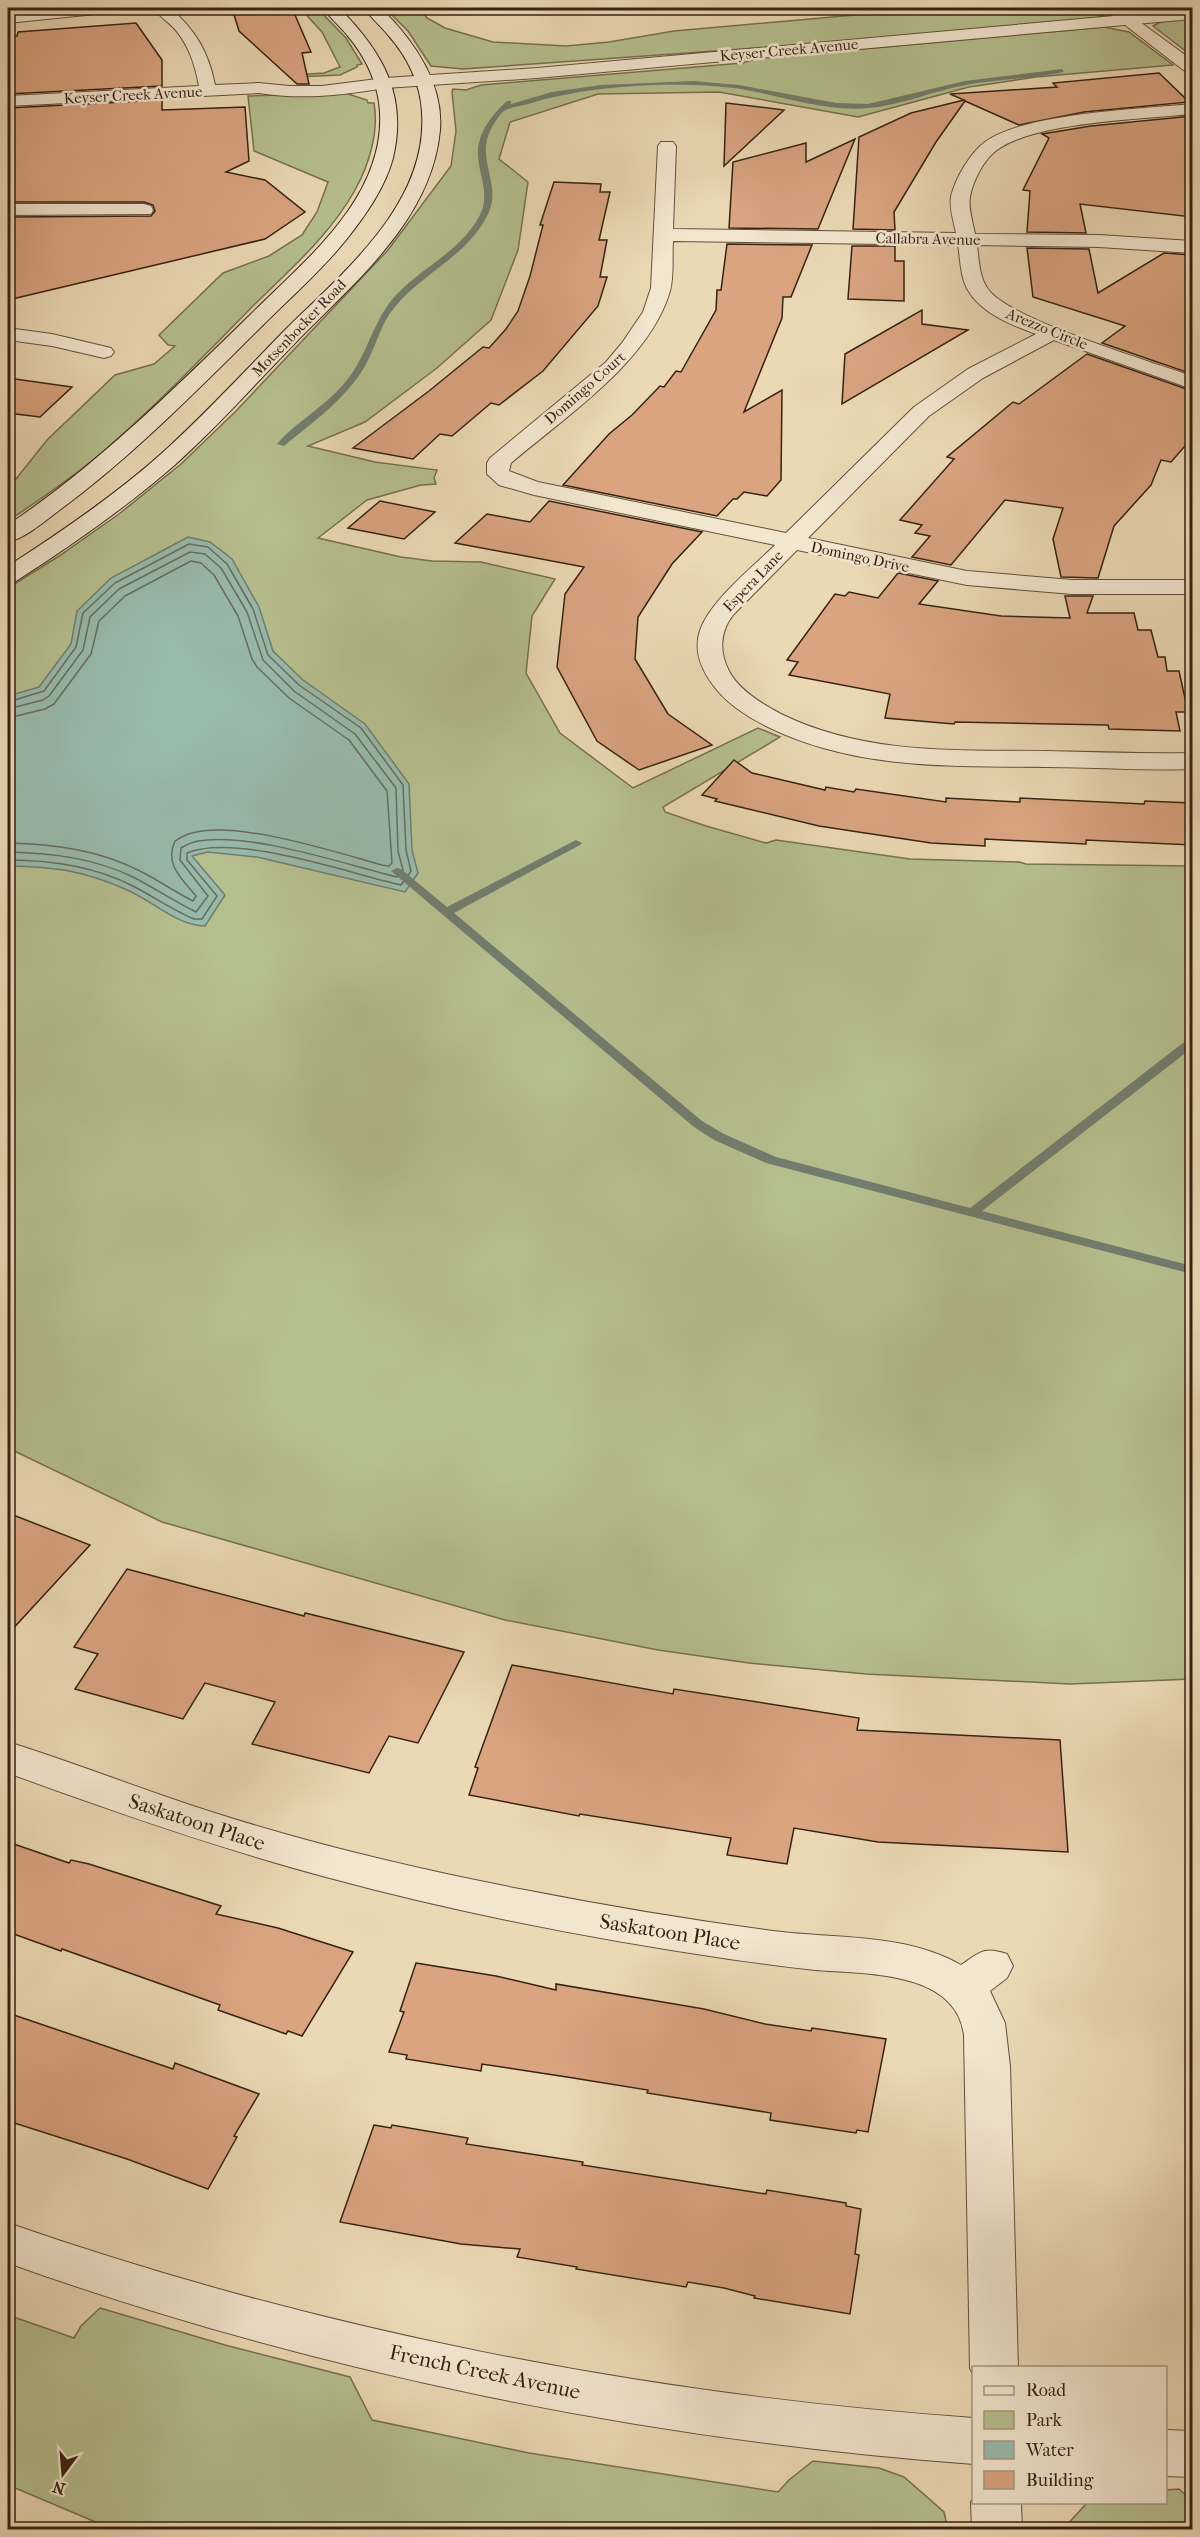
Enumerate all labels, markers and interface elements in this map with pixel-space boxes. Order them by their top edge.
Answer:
street label: Keyser Creek Avenue [719,35,860,65]
street label: Keyser Creek Avenue [63,82,203,108]
street label: Callabra Avenue [875,229,981,249]
street label: Motsenbocker Road [248,275,350,380]
street label: Arezzo Circle [1003,304,1091,354]
street label: Domingo Court [541,348,630,428]
street label: Domingo Drive [809,538,911,576]
street label: Espera Lane [719,546,787,616]
street label: Saskatoon Place [126,1789,268,1855]
street label: Saskatoon Place [598,1909,742,1955]
street label: French Creek Avenue [387,2340,583,2404]
legend [972,2366,1167,2504]
text: Road [1026,2380,1066,2401]
text: Park [1026,2410,1063,2431]
text: Water [1025,2440,1074,2461]
north arrow [33,2444,93,2504]
text: Building [1026,2470,1094,2491]
text: N [50,2477,67,2499]

